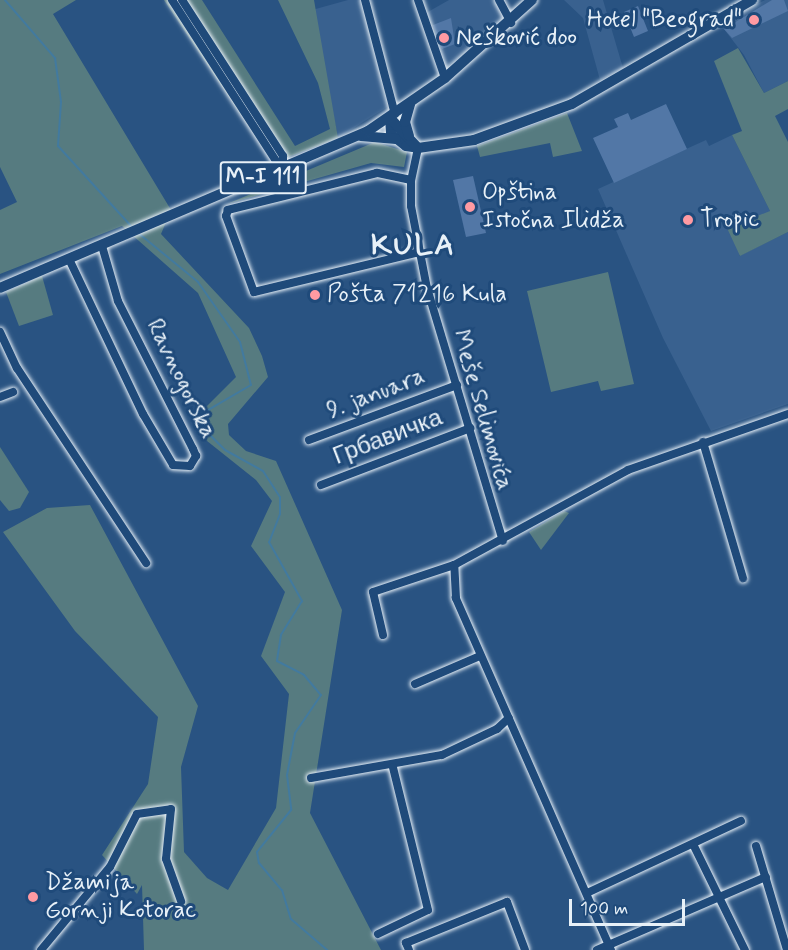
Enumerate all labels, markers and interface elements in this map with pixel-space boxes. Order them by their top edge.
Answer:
place label: Hotel "Beograd" [587,6,742,34]
marker: Hotel "Beograd" [747,13,761,27]
place label: Nešković doo [456,24,577,52]
marker: Nešković doo [437,31,451,45]
road number: M-I 111 [220,159,306,197]
place label: Opština Istočna Ilidža [482,179,623,235]
marker: Opština Istočna Ilidža [463,200,477,214]
place label: Tropic [700,206,759,234]
marker: Tropic [681,213,695,227]
district label: KULA [372,228,454,264]
place label: Pošta 71216 Kula [327,281,507,309]
marker: Pošta 71216 Kula [308,288,322,302]
street label: Ravnogorska [140,314,222,444]
street label: Meše Selimovića [445,326,519,494]
street label: 9. januara [323,362,429,426]
street label: Грбавичка [329,404,447,472]
place label: Džamija Gornji Kotorac [45,869,197,925]
scale bar [572,887,688,925]
marker: Džamija Gornji Kotorac [26,890,40,904]
text: 100 m [580,897,628,921]

